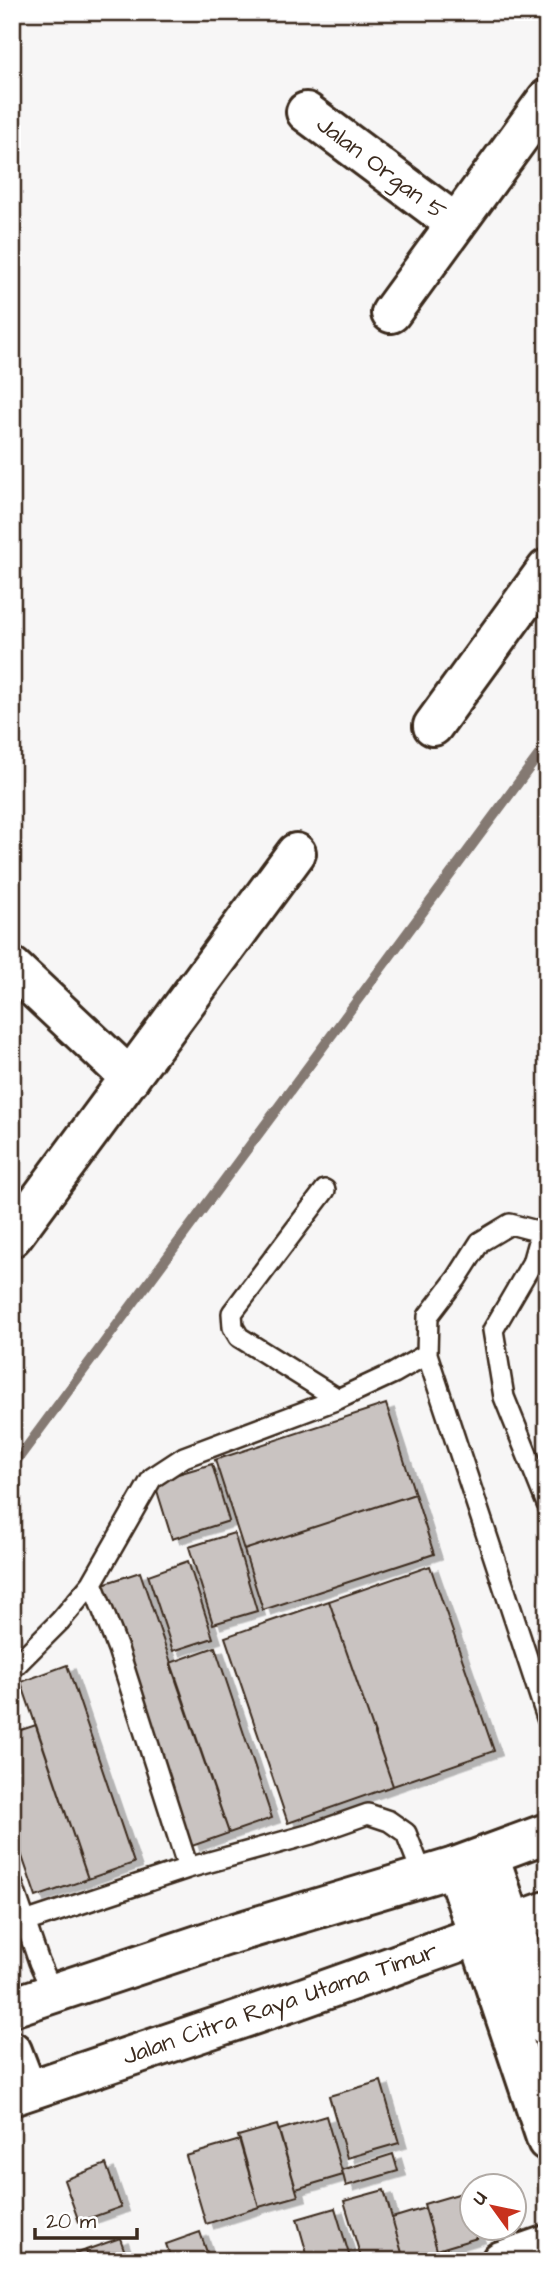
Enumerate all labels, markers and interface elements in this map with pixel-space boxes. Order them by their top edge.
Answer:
street label: Jalan Organ 5 [308,108,453,229]
street label: Jalan Citra Raya Utama Timur [118,1934,442,2075]
north arrow [458,2172,528,2242]
text: U [466,2186,494,2210]
scale bar [35,2196,136,2240]
text: 20 m [46,2207,97,2236]

